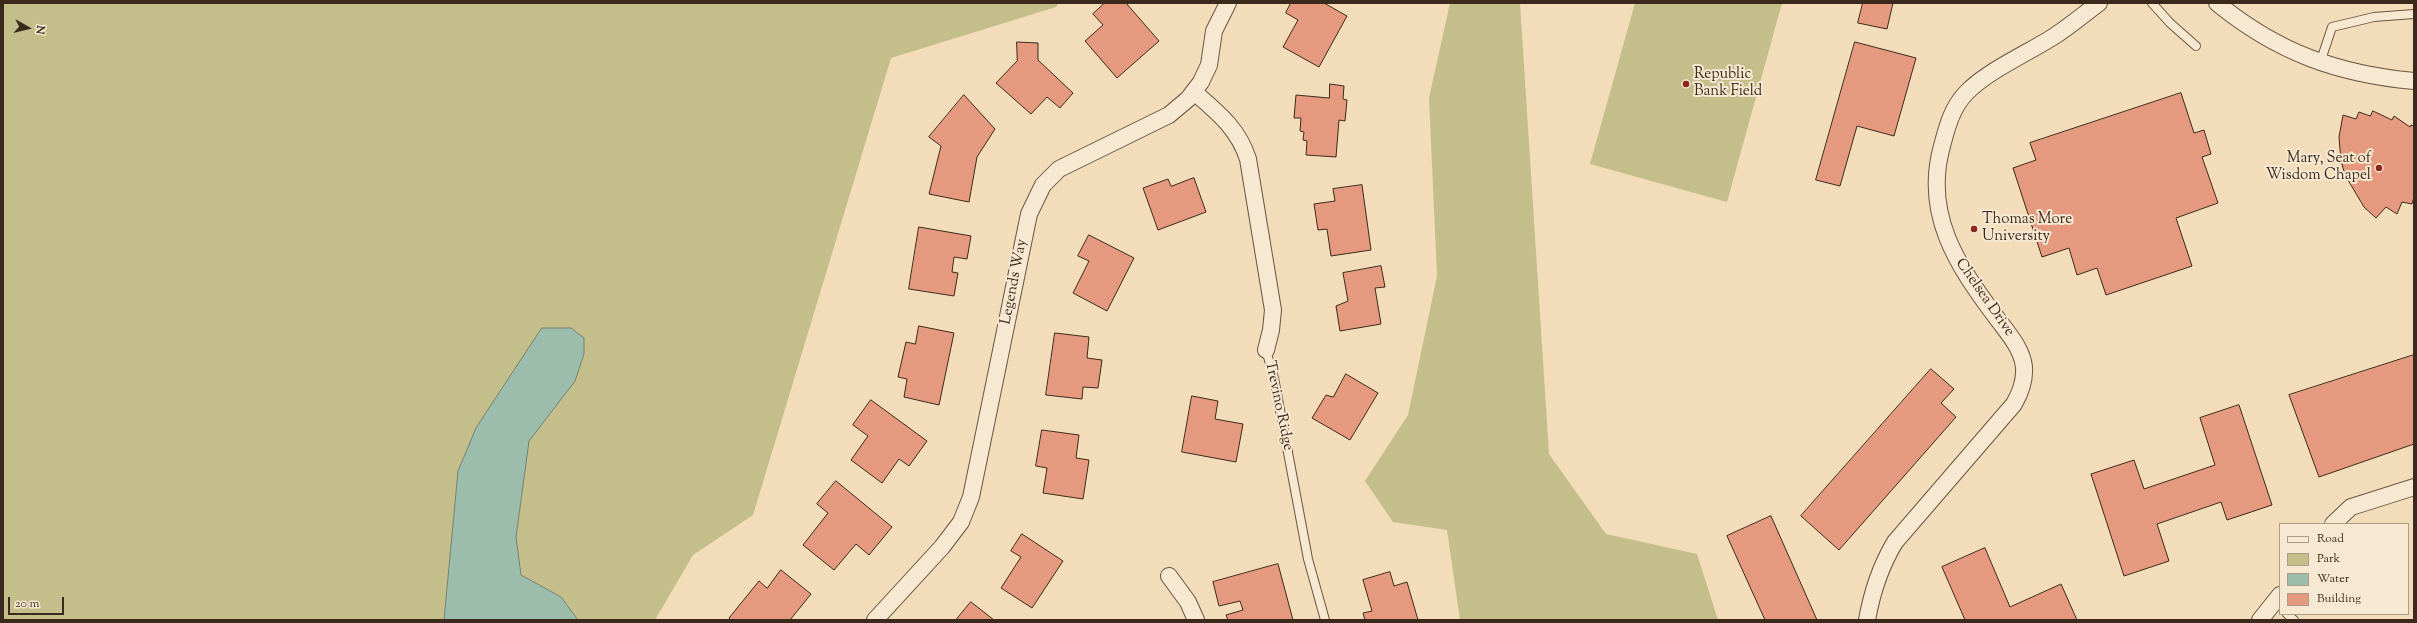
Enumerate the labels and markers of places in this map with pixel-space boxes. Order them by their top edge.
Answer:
place label: Republic Bank Field [1694,66,1762,101]
marker: Republic Bank Field [1681,79,1691,89]
place label: Mary, Seat of Wisdom Chapel [2266,150,2371,185]
marker: Mary, Seat of Wisdom Chapel [2374,163,2384,173]
place label: Thomas More University [1982,211,2072,246]
marker: Thomas More University [1969,224,1979,234]

